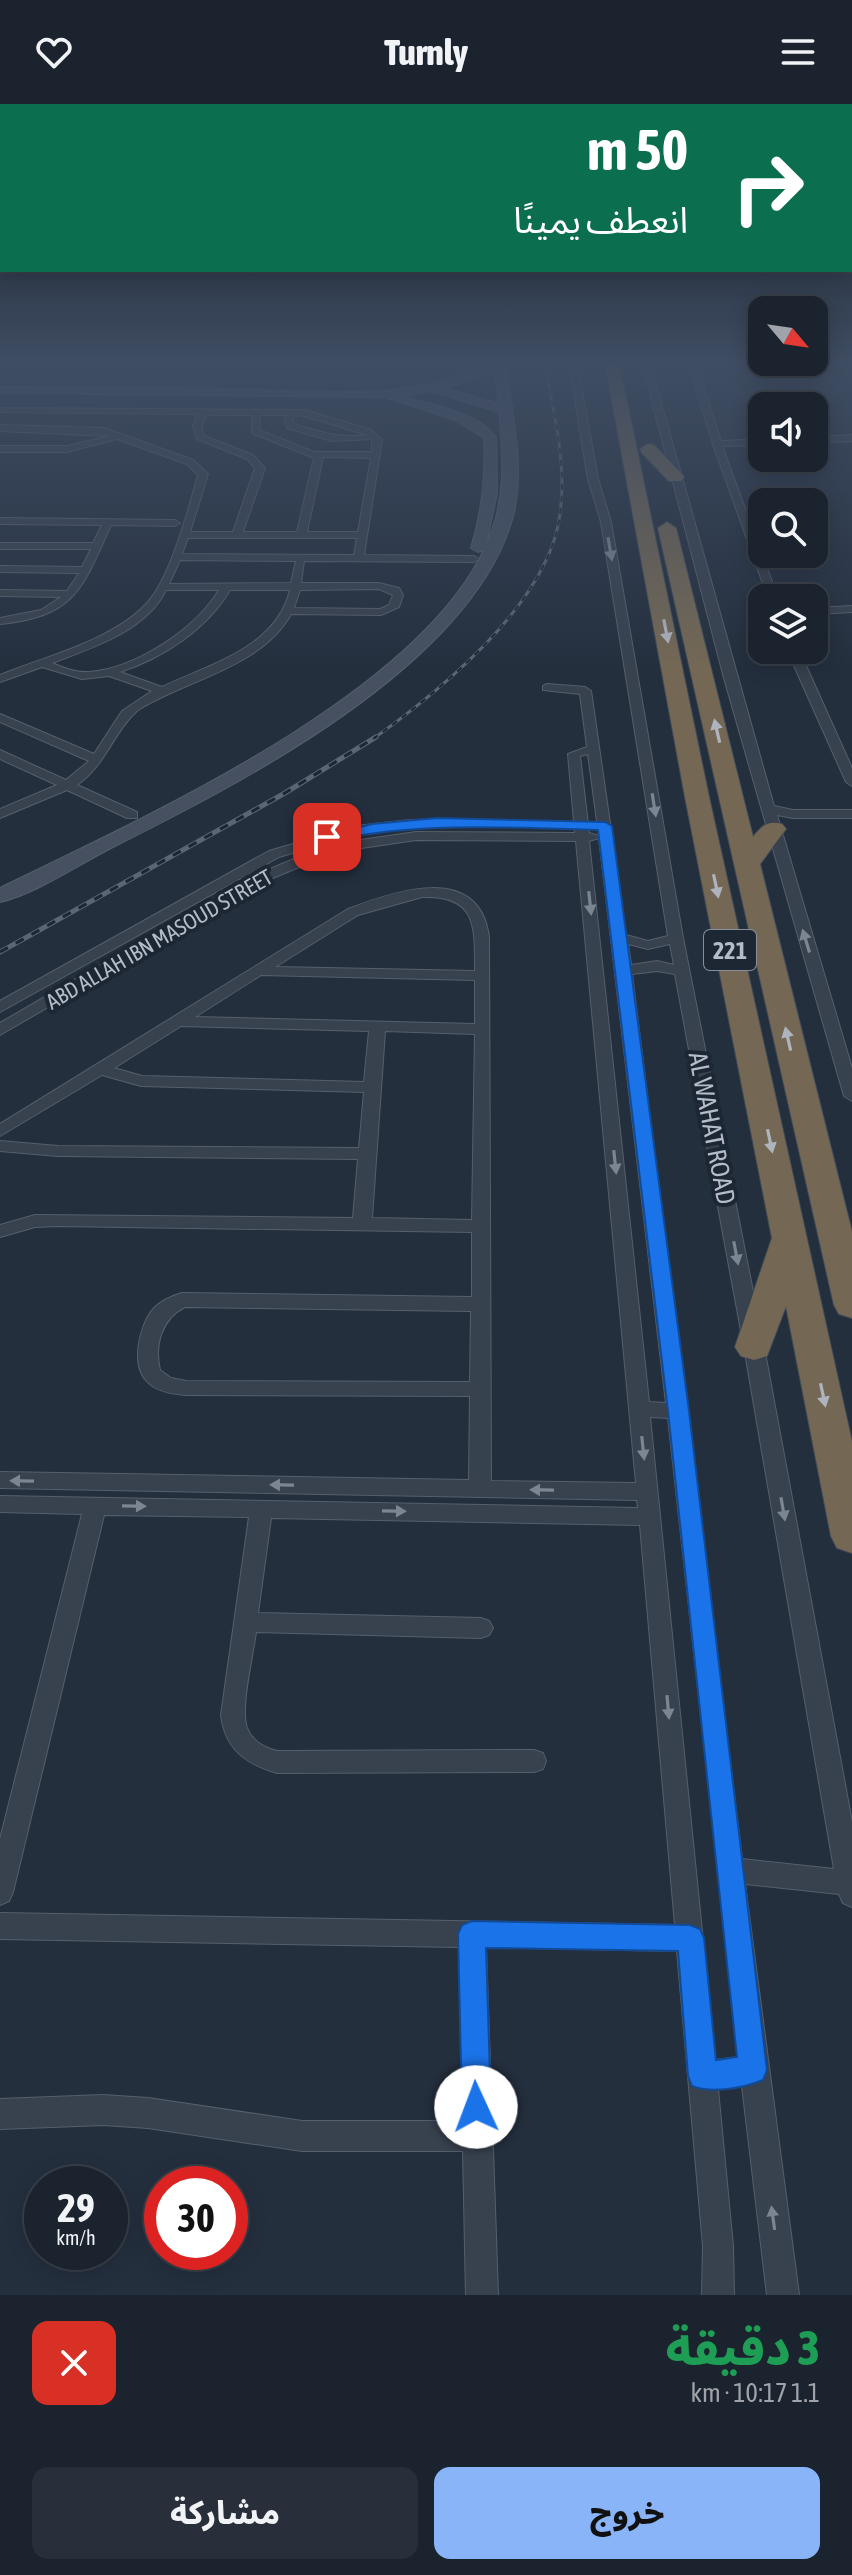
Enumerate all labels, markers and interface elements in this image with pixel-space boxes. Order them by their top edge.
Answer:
icon: heart [32,30,76,74]
icon: menu [776,30,820,74]
text: Turnly [384,31,468,73]
text: 50 m [587,118,688,182]
icon: right [716,136,820,240]
text: انعطف يمينًا [513,199,688,241]
north arrow [748,296,828,376]
map controls [748,296,828,664]
button: sound [748,392,828,472]
button: search [748,488,828,568]
one-way arrow [605,536,617,561]
button: layers [748,584,828,664]
one-way arrow [660,619,673,644]
one-way arrow [710,718,723,743]
one-way arrow [648,793,661,818]
pin [293,803,361,871]
icon: arrive [305,815,349,859]
street label: ABD ALLAH IBN MASOUD STREET [41,863,277,1015]
one-way arrow [710,874,723,899]
one-way arrow [584,891,597,916]
one-way arrow [799,928,812,952]
road number: 221 [704,930,756,970]
one-way arrow [781,1026,794,1051]
street label: AL WAHAT ROAD [683,1049,741,1207]
one-way arrow [765,1128,777,1153]
one-way arrow [609,1150,622,1175]
one-way arrow [731,1241,743,1266]
one-way arrow [817,1383,830,1408]
one-way arrow [637,1436,650,1461]
one-way arrow [9,1474,34,1487]
one-way arrow [269,1479,294,1491]
one-way arrow [529,1483,554,1496]
one-way arrow [778,1497,790,1522]
one-way arrow [122,1500,147,1513]
one-way arrow [382,1504,407,1517]
one-way arrow [662,1695,675,1720]
position arrow [434,2065,518,2149]
speed limit sign: 30 [144,2166,248,2270]
text: 29 [57,2185,95,2230]
one-way arrow [766,2205,779,2230]
text: km/h [56,2226,96,2249]
text: 3 دقيقة [666,2320,820,2375]
button: close [32,2321,116,2405]
text: 1.1 km · 10:17 [690,2378,820,2408]
button: مشاركة [32,2467,418,2559]
button: خروج [434,2467,820,2559]

